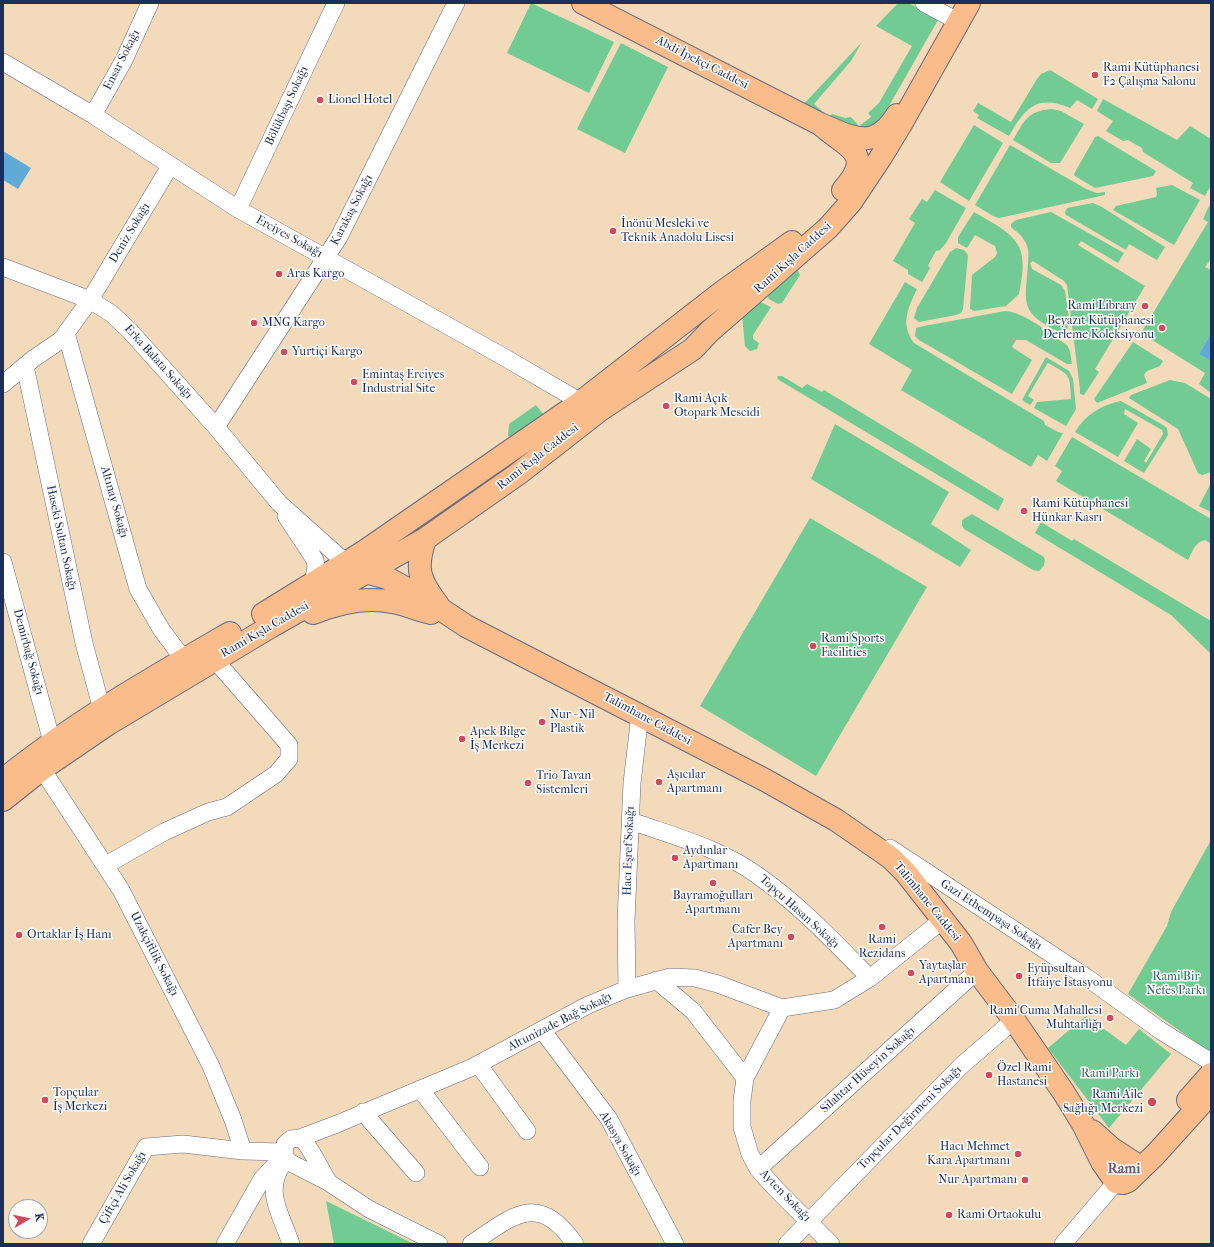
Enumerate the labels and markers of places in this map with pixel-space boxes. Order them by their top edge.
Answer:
place label: Rami Kütüphanesi F2 Çalışma Salonu [1103,61,1199,89]
marker: Rami Kütüphanesi F2 Çalışma Salonu [1090,70,1100,80]
place label: Lionel Hotel [328,93,392,107]
marker: Lionel Hotel [315,95,325,105]
place label: İnönü Mesleki ve Teknik Anadolu Lisesi [621,217,734,245]
marker: İnönü Mesleki ve Teknik Anadolu Lisesi [608,226,618,236]
place label: Aras Kargo [287,267,344,281]
marker: Aras Kargo [274,269,284,279]
place label: Rami Library [1067,299,1137,313]
marker: Rami Library [1140,301,1150,311]
place label: Beyazıt Kütüphanesi Derleme Koleksiyonu [1043,314,1154,342]
place label: MNG Kargo [262,316,325,330]
marker: MNG Kargo [249,318,259,328]
marker: Beyazıt Kütüphanesi Derleme Koleksiyonu [1157,323,1167,333]
place label: Yurtiçi Kargo [292,345,362,359]
marker: Yurtiçi Kargo [279,347,289,357]
place label: Emintaş Erciyes Industrial Site [362,368,444,396]
marker: Emintaş Erciyes Industrial Site [349,377,359,387]
place label: Rami Açık Otopark Mescidi [674,392,760,420]
marker: Rami Açık Otopark Mescidi [661,401,671,411]
place label: Rami Kütüphanesi Hünkar Kasrı [1032,497,1128,525]
marker: Rami Kütüphanesi Hünkar Kasrı [1019,506,1029,516]
place label: Rami Sports Facilities [821,632,884,660]
marker: Rami Sports Facilities [808,641,818,651]
place label: Nur - Nil Plastik [550,708,595,736]
marker: Nur - Nil Plastik [537,717,547,727]
place label: Apek Bilge İş Merkezi [470,725,526,753]
marker: Apek Bilge İş Merkezi [457,734,467,744]
place label: Aşıcılar Apartmanı [667,768,722,796]
place label: Trio Tavan Sistemleri [536,769,591,797]
marker: Aşıcılar Apartmanı [654,777,664,787]
marker: Trio Tavan Sistemleri [523,778,533,788]
place label: Aydınlar Apartmanı [683,844,738,872]
marker: Aydınlar Apartmanı [670,853,680,863]
marker: Bayramoğulları Apartmanı [708,878,718,888]
place label: Bayramoğulları Apartmanı [673,889,753,917]
marker: Rami Rezidans [877,922,887,932]
place label: Cafer Bey Apartmanı [728,923,783,951]
place label: Ortaklar İş Hanı [27,928,111,942]
marker: Ortaklar İş Hanı [14,930,24,940]
marker: Cafer Bey Apartmanı [786,932,796,942]
place label: Rami Rezidans [859,933,905,961]
place label: Yaytaşlar Apartmanı [919,959,974,987]
place label: Eyüpsultan İtfaiye İstasyonu [1027,962,1113,990]
marker: Yaytaşlar Apartmanı [906,968,916,978]
marker: Eyüpsultan İtfaiye İstasyonu [1014,971,1024,981]
place label: Rami Cuma Mahallesi Muhtarlığı [989,1004,1102,1032]
marker: Rami Cuma Mahallesi Muhtarlığı [1105,1013,1115,1023]
place label: Özel Rami Hastanesi [997,1061,1052,1089]
marker: Özel Rami Hastanesi [984,1070,994,1080]
place label: Topçular İş Merkezi [53,1086,107,1114]
place label: Rami Aile Sağlığı Merkezi [1063,1088,1143,1116]
marker: Topçular İş Merkezi [40,1095,50,1105]
marker: Rami Aile Sağlığı Merkezi [1146,1096,1158,1108]
place label: Hacı Mehmet Kara Apartmanı [927,1140,1010,1168]
marker: Hacı Mehmet Kara Apartmanı [1013,1149,1023,1159]
place label: Nur Apartmanı [938,1173,1017,1187]
marker: Nur Apartmanı [1020,1175,1030,1185]
place label: Rami Ortaokulu [957,1208,1041,1222]
marker: Rami Ortaokulu [944,1210,954,1220]

